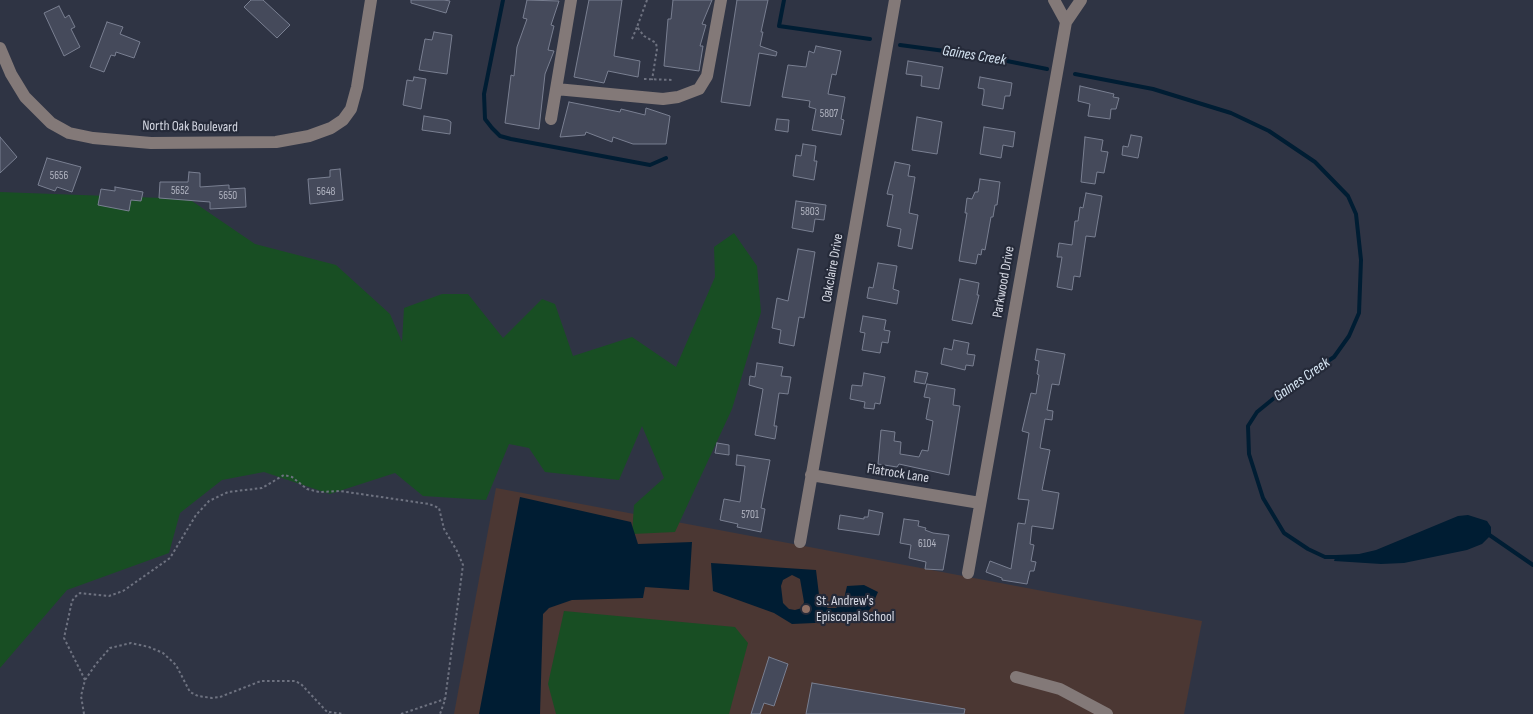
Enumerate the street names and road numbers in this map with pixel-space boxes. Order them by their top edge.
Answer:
street label: North Oak Boulevard [142,118,238,136]
street label: Oakclaire Drive [819,232,847,304]
street label: Parkwood Drive [989,245,1019,319]
street label: Flatrock Lane [866,461,930,487]

